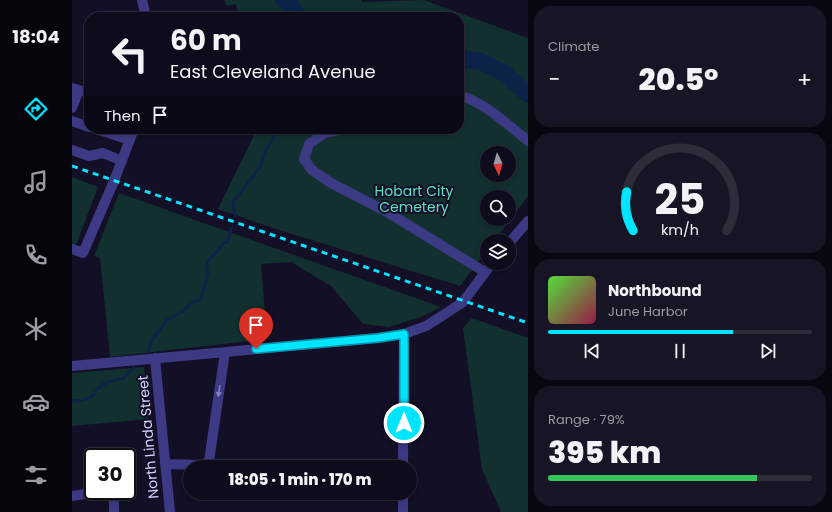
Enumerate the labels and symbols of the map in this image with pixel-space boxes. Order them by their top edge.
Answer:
north arrow [480,146,516,182]
park label: Hobart City Cemetery [375,181,454,217]
pin [239,308,273,349]
street label: North Linda Street [133,374,163,500]
one-way arrow [216,385,222,397]
position arrow [383,402,425,444]
speed limit sign: 30 [84,448,136,500]

